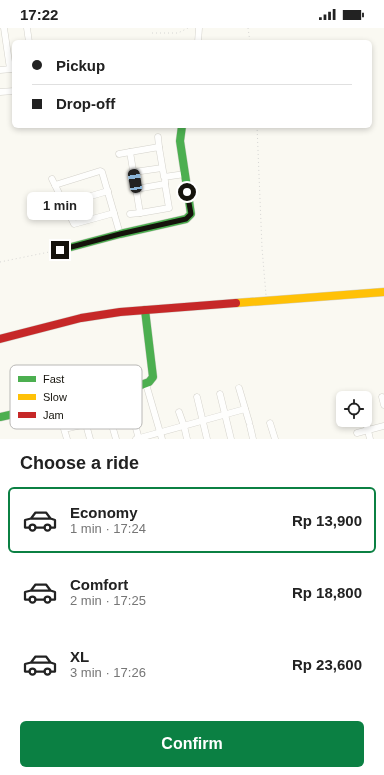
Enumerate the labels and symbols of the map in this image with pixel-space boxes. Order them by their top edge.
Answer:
car [127,168,143,194]
route start [178,183,196,201]
callout: 1 min [27,192,93,220]
route end [51,241,69,259]
legend [10,365,142,429]
text: Fast [43,373,64,385]
text: Slow [43,391,67,403]
text: Jam [43,409,64,421]

